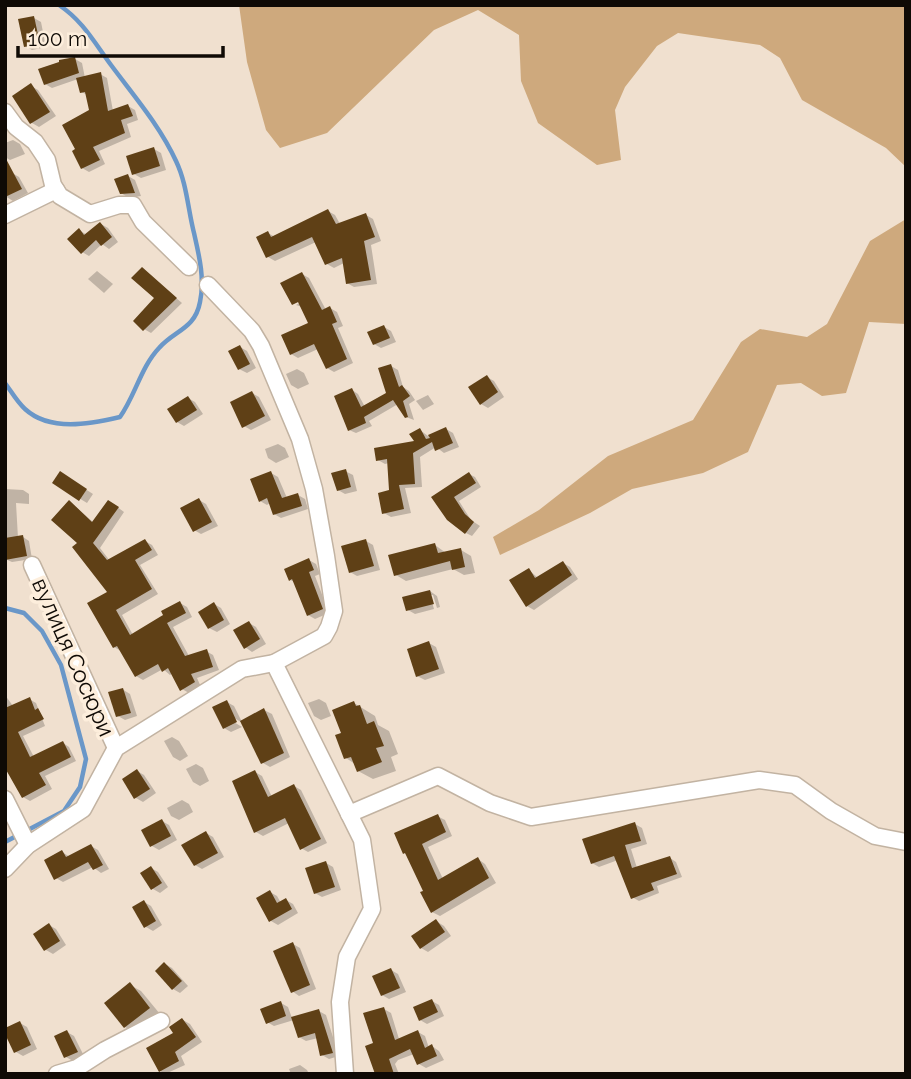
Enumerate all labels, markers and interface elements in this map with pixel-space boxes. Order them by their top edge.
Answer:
scale bar [18,14,222,58]
text: 100 m [28,26,87,51]
street label: вулиця Сосюри [27,574,121,740]

